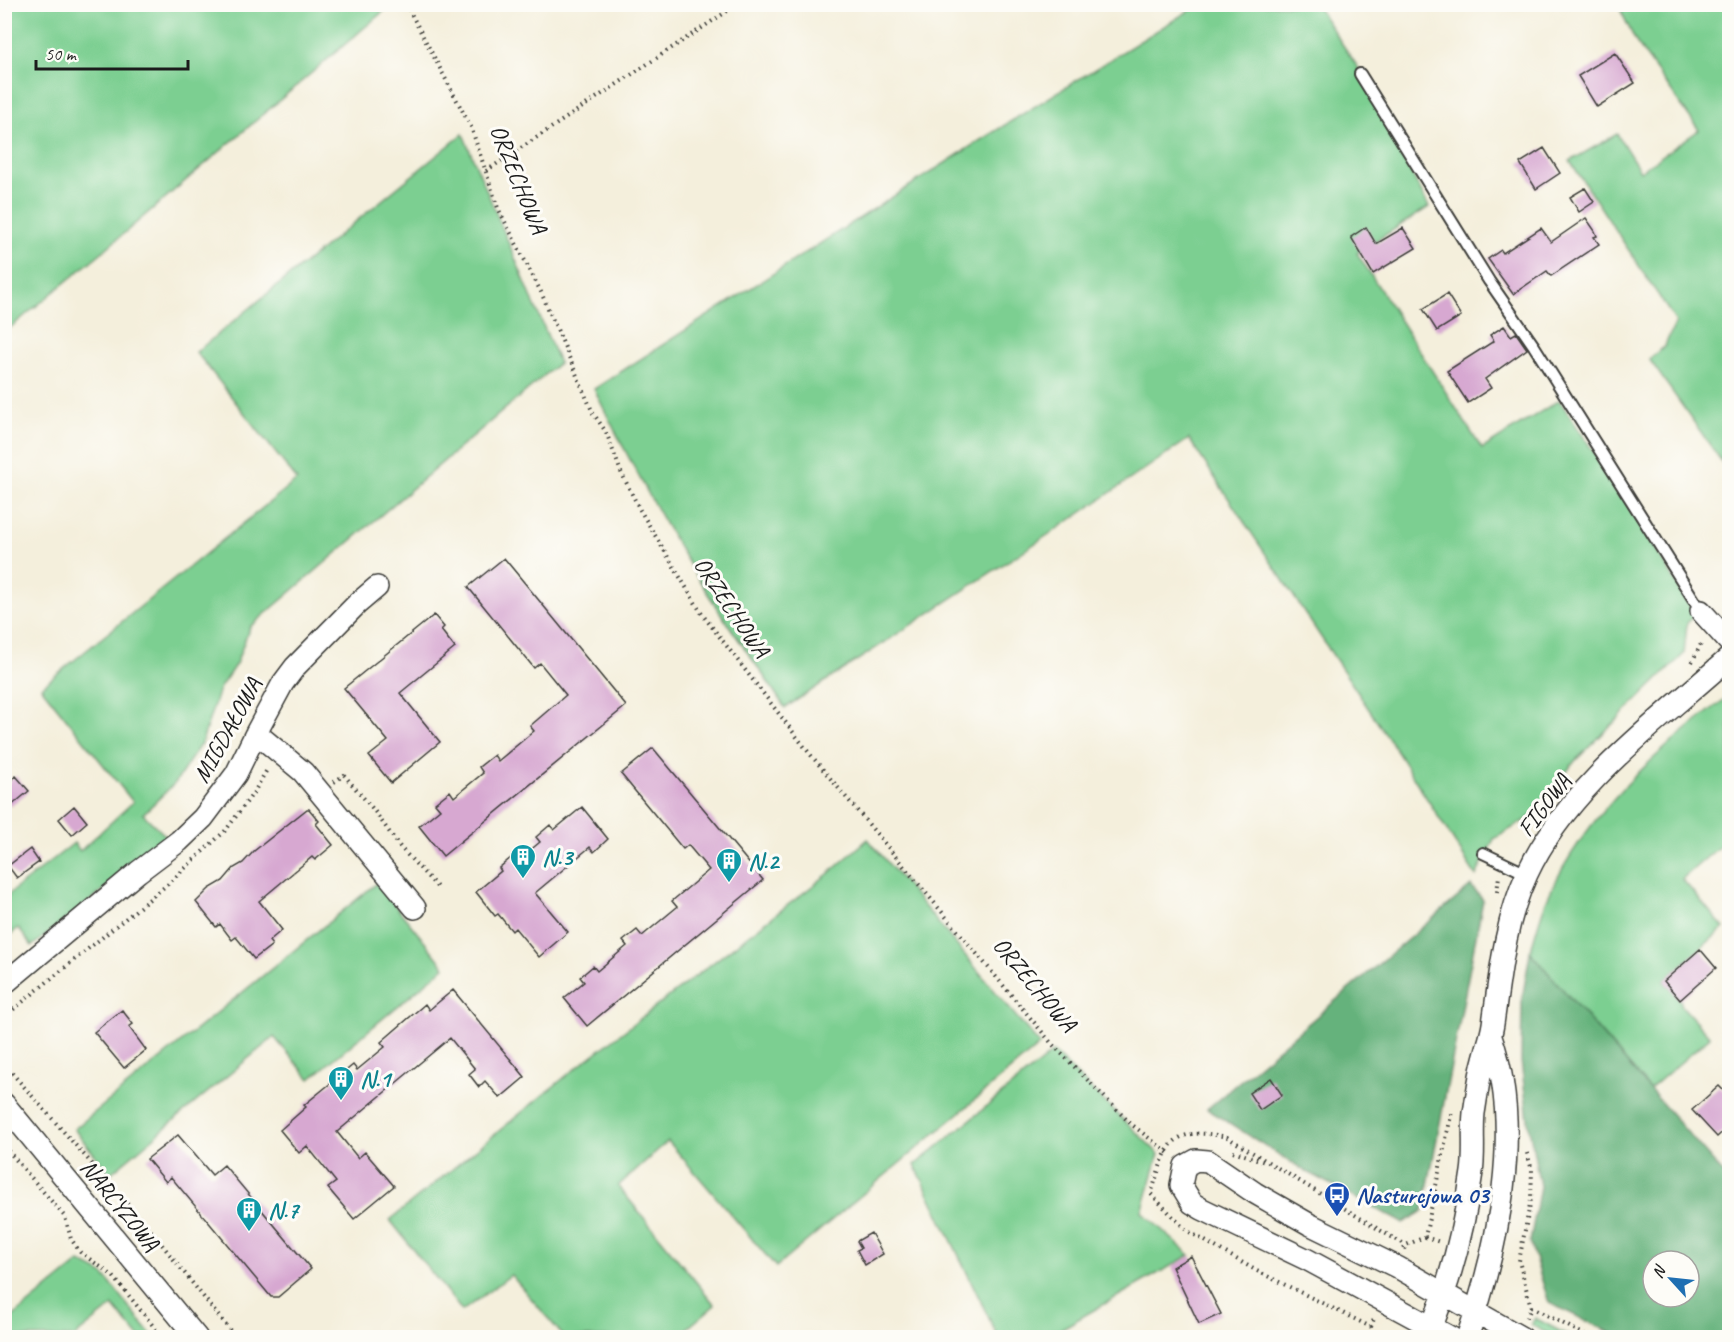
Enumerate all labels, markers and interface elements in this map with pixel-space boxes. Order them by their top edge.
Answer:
scale bar [36,33,188,71]
text: 50 m [45,43,78,65]
street label: ORZECHOWA [484,120,555,239]
street label: ORZECHOWA [687,551,777,664]
street label: MIGDAŁOWA [186,671,269,788]
street label: FIGOWA [1511,767,1578,842]
building icon: N.3 [508,842,538,880]
place label: N.3 [542,842,575,872]
building icon: N.2 [714,846,744,884]
place label: N.2 [748,846,781,876]
street label: ORZECHOWA [987,930,1084,1038]
building icon: N.1 [326,1064,356,1102]
place label: N.1 [360,1064,394,1094]
street label: NARCYZOWA [74,1153,167,1258]
bus stop icon: Nasturcjowa 03 [1322,1180,1352,1218]
place label: Nasturcjowa 03 [1356,1180,1491,1210]
building icon: N.7 [234,1195,264,1233]
place label: N.7 [268,1195,301,1225]
north arrow [1641,1249,1701,1309]
text: N [1647,1261,1671,1282]

